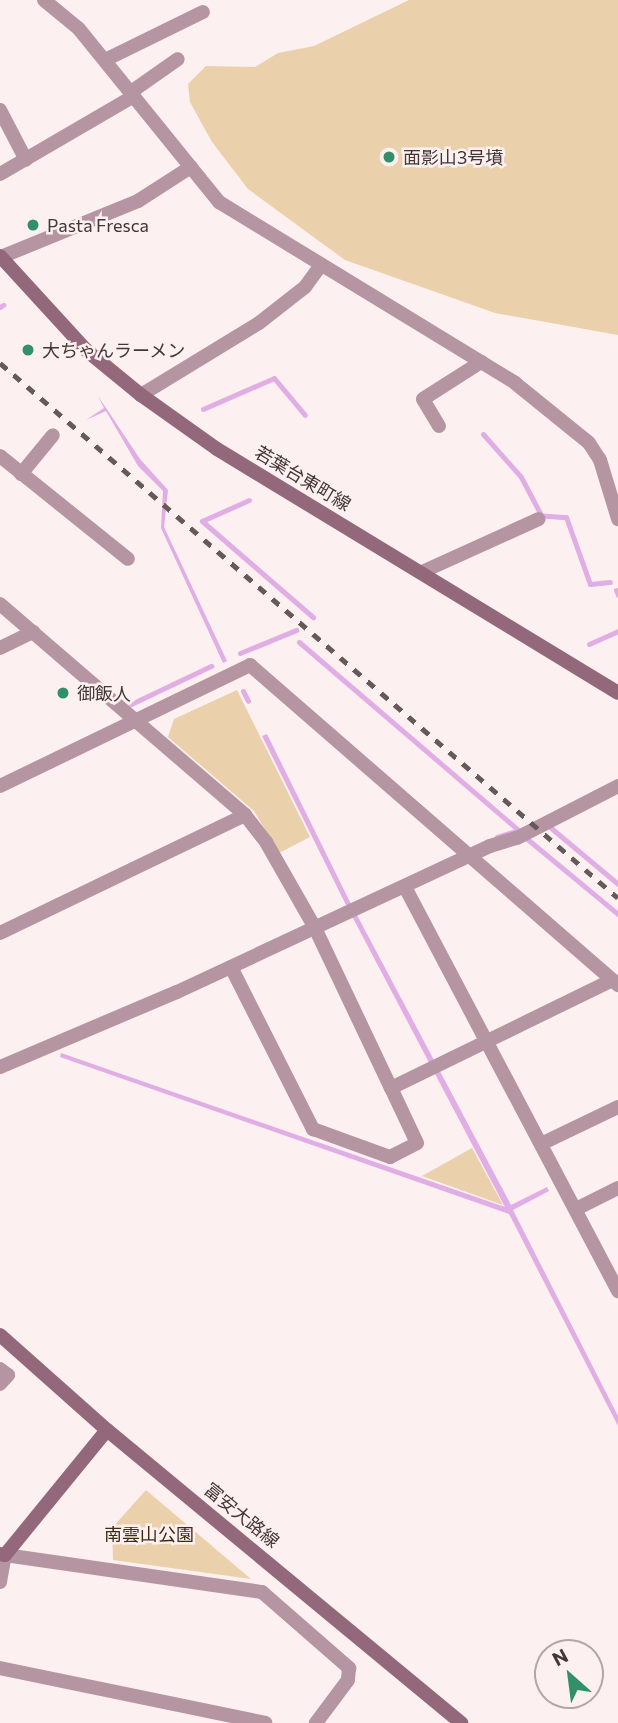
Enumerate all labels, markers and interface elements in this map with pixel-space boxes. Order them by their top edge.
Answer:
place label: 面影山3号墳 [403,146,503,168]
marker: 面影山3号墳 [381,149,397,165]
place label: Pasta Fresca [47,214,149,236]
marker: Pasta Fresca [25,217,41,233]
place label: 大ちゃんラーメン [42,339,186,361]
marker: 大ちゃんラーメン [20,342,36,358]
street label: 若葉台東町線 [251,441,355,515]
place label: 御飯人 [77,682,131,704]
marker: 御飯人 [55,685,71,701]
street label: 富安大路線 [200,1478,284,1552]
park label: 南雲山公園 [104,1523,194,1545]
north arrow [534,1639,604,1709]
text: N [548,1643,572,1670]

